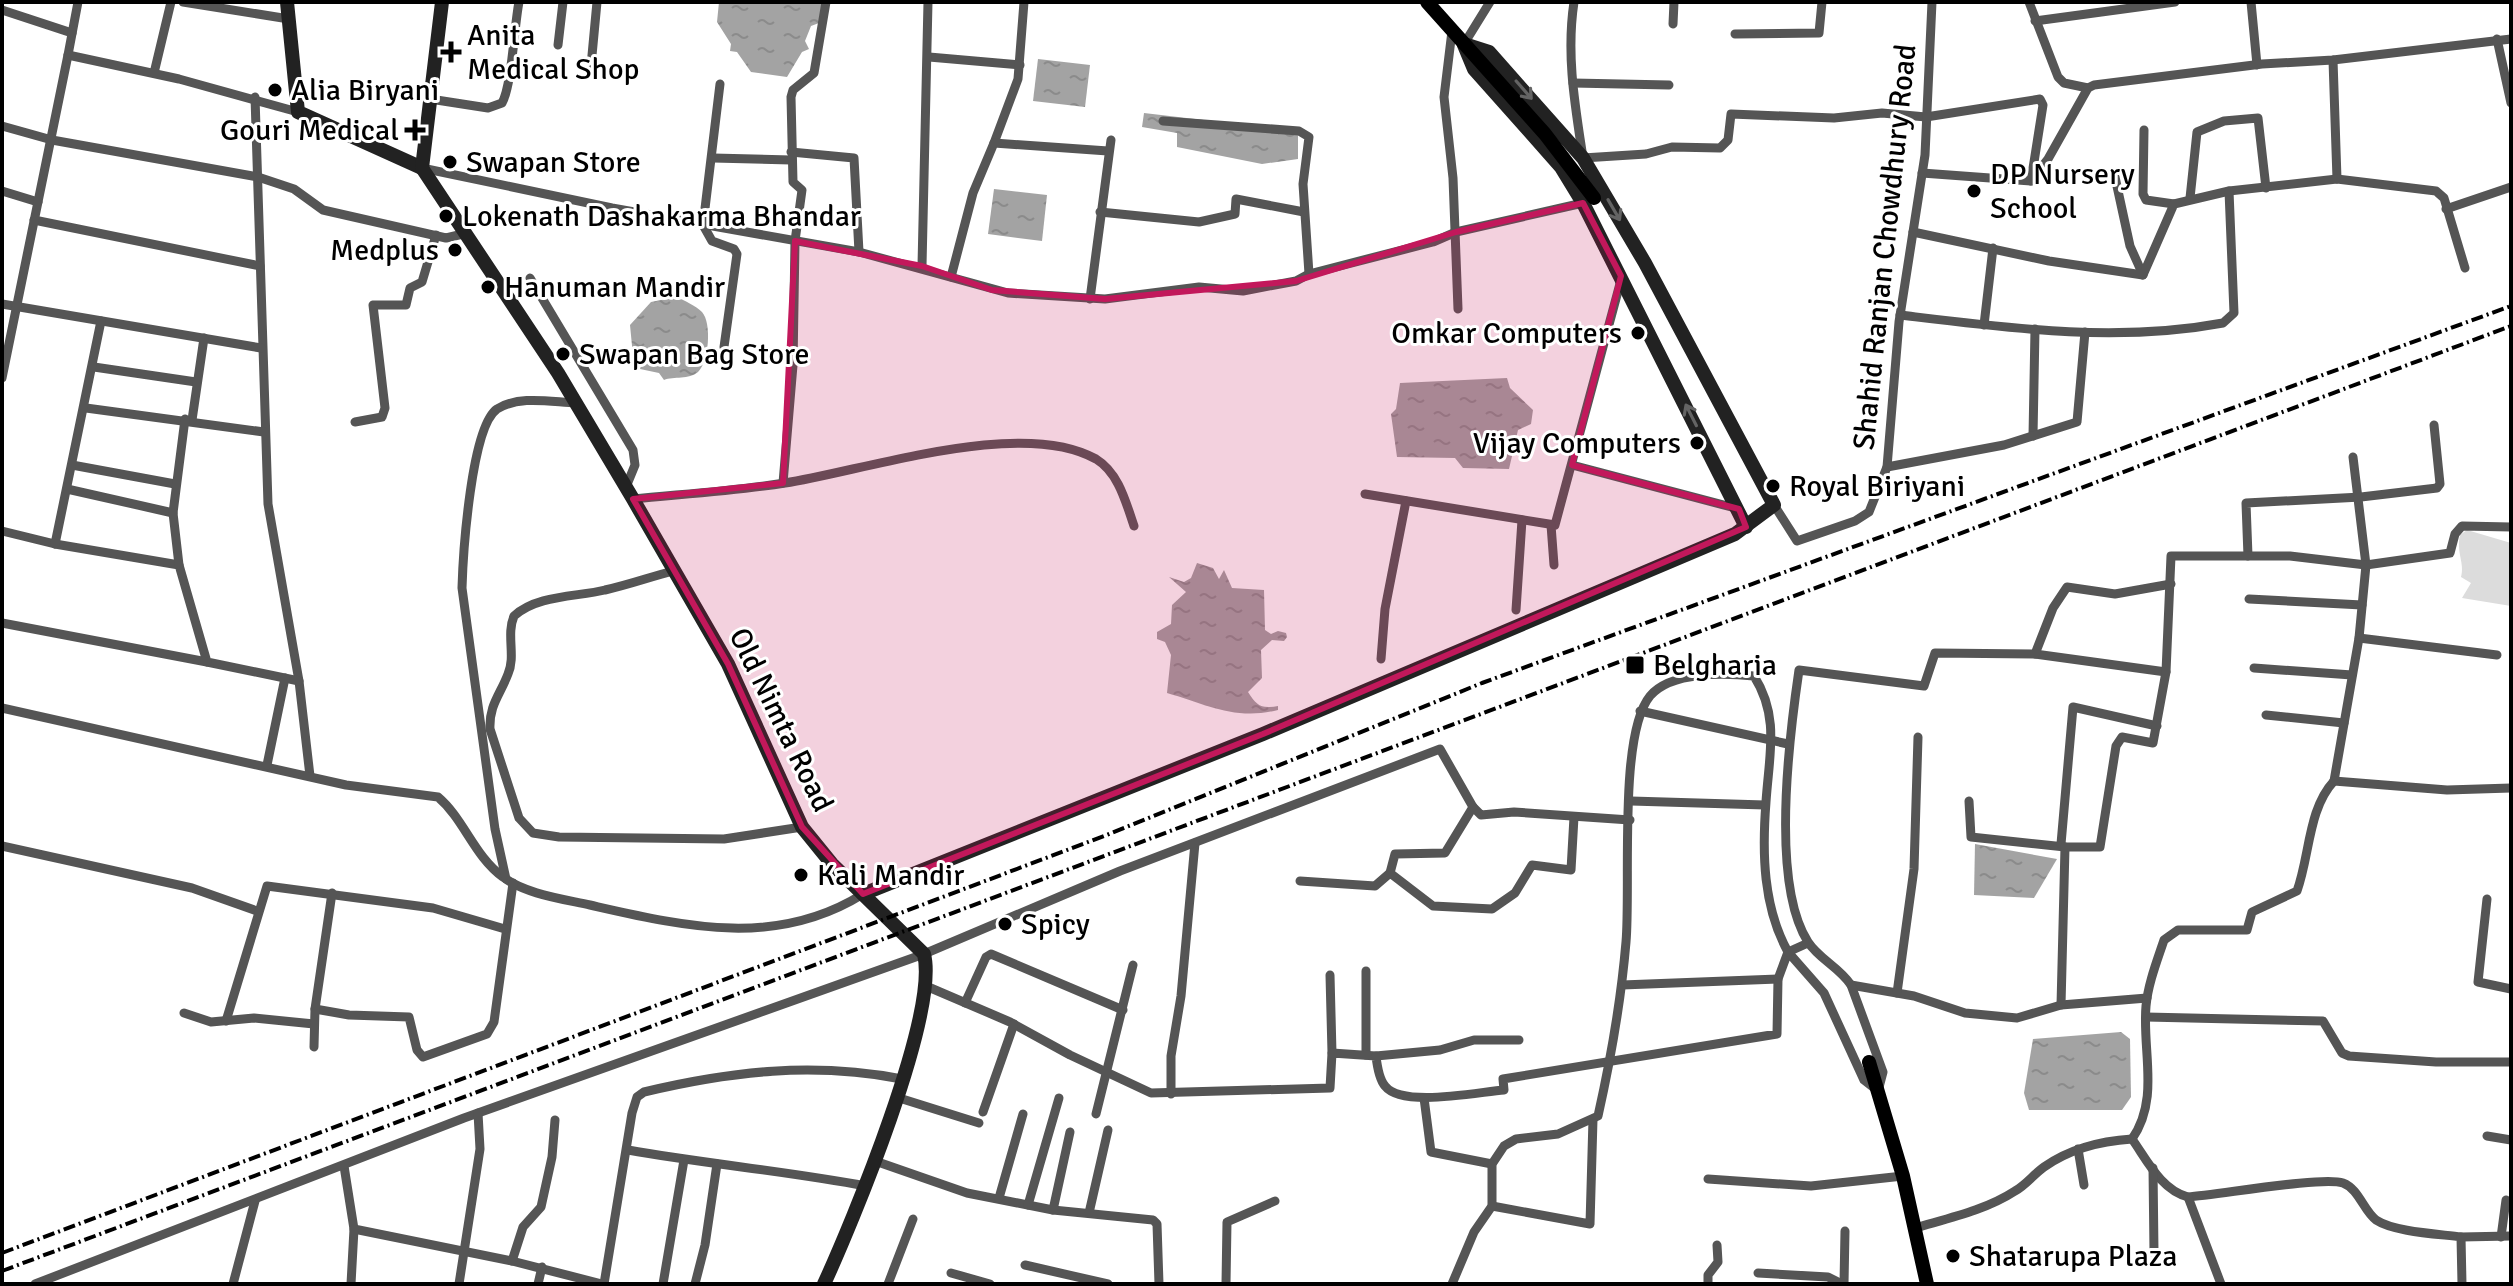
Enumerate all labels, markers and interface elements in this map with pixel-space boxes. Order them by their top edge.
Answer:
place label: Anita Medical Shop [467,17,639,88]
street label: Shahid Ranjan Chowdhury Road [1845,42,1925,452]
marker: Anita Medical Shop [442,43,460,61]
place label: Alia Biryani [291,72,439,109]
one-way arrow [1514,80,1532,100]
marker: Alia Biryani [266,81,284,99]
place label: Gouri Medical [220,112,399,149]
marker: Gouri Medical [406,121,424,139]
place label: Swapan Store [466,144,641,181]
marker: Swapan Store [441,153,459,171]
place label: DP Nursery School [1990,156,2135,227]
marker: DP Nursery School [1965,182,1983,200]
place label: Lokenath Dashakarma Bhandar [462,198,861,235]
one-way arrow [1606,198,1622,221]
marker: Lokenath Dashakarma Bhandar [437,207,455,225]
place label: Medplus [330,232,439,269]
marker: Medplus [446,241,464,259]
place label: Hanuman Mandir [504,269,725,306]
marker: Hanuman Mandir [479,278,497,296]
place label: Omkar Computers [1391,315,1622,352]
marker: Omkar Computers [1629,324,1647,342]
place label: Swapan Bag Store [579,336,809,373]
marker: Swapan Bag Store [554,345,572,363]
one-way arrow [1683,403,1699,427]
place label: Vijay Computers [1473,425,1681,462]
marker: Vijay Computers [1688,434,1706,452]
place label: Royal Biriyani [1789,468,1965,505]
marker: Royal Biriyani [1764,477,1782,495]
street label: Old Nimta Road [721,622,841,818]
place label: Belgharia [1653,647,1777,684]
marker: Belgharia [1624,654,1646,676]
place label: Kali Mandir [817,857,964,894]
marker: Kali Mandir [792,866,810,884]
place label: Spicy [1021,906,1090,943]
marker: Spicy [996,915,1014,933]
place label: Shatarupa Plaza [1969,1238,2177,1275]
marker: Shatarupa Plaza [1944,1247,1962,1265]

